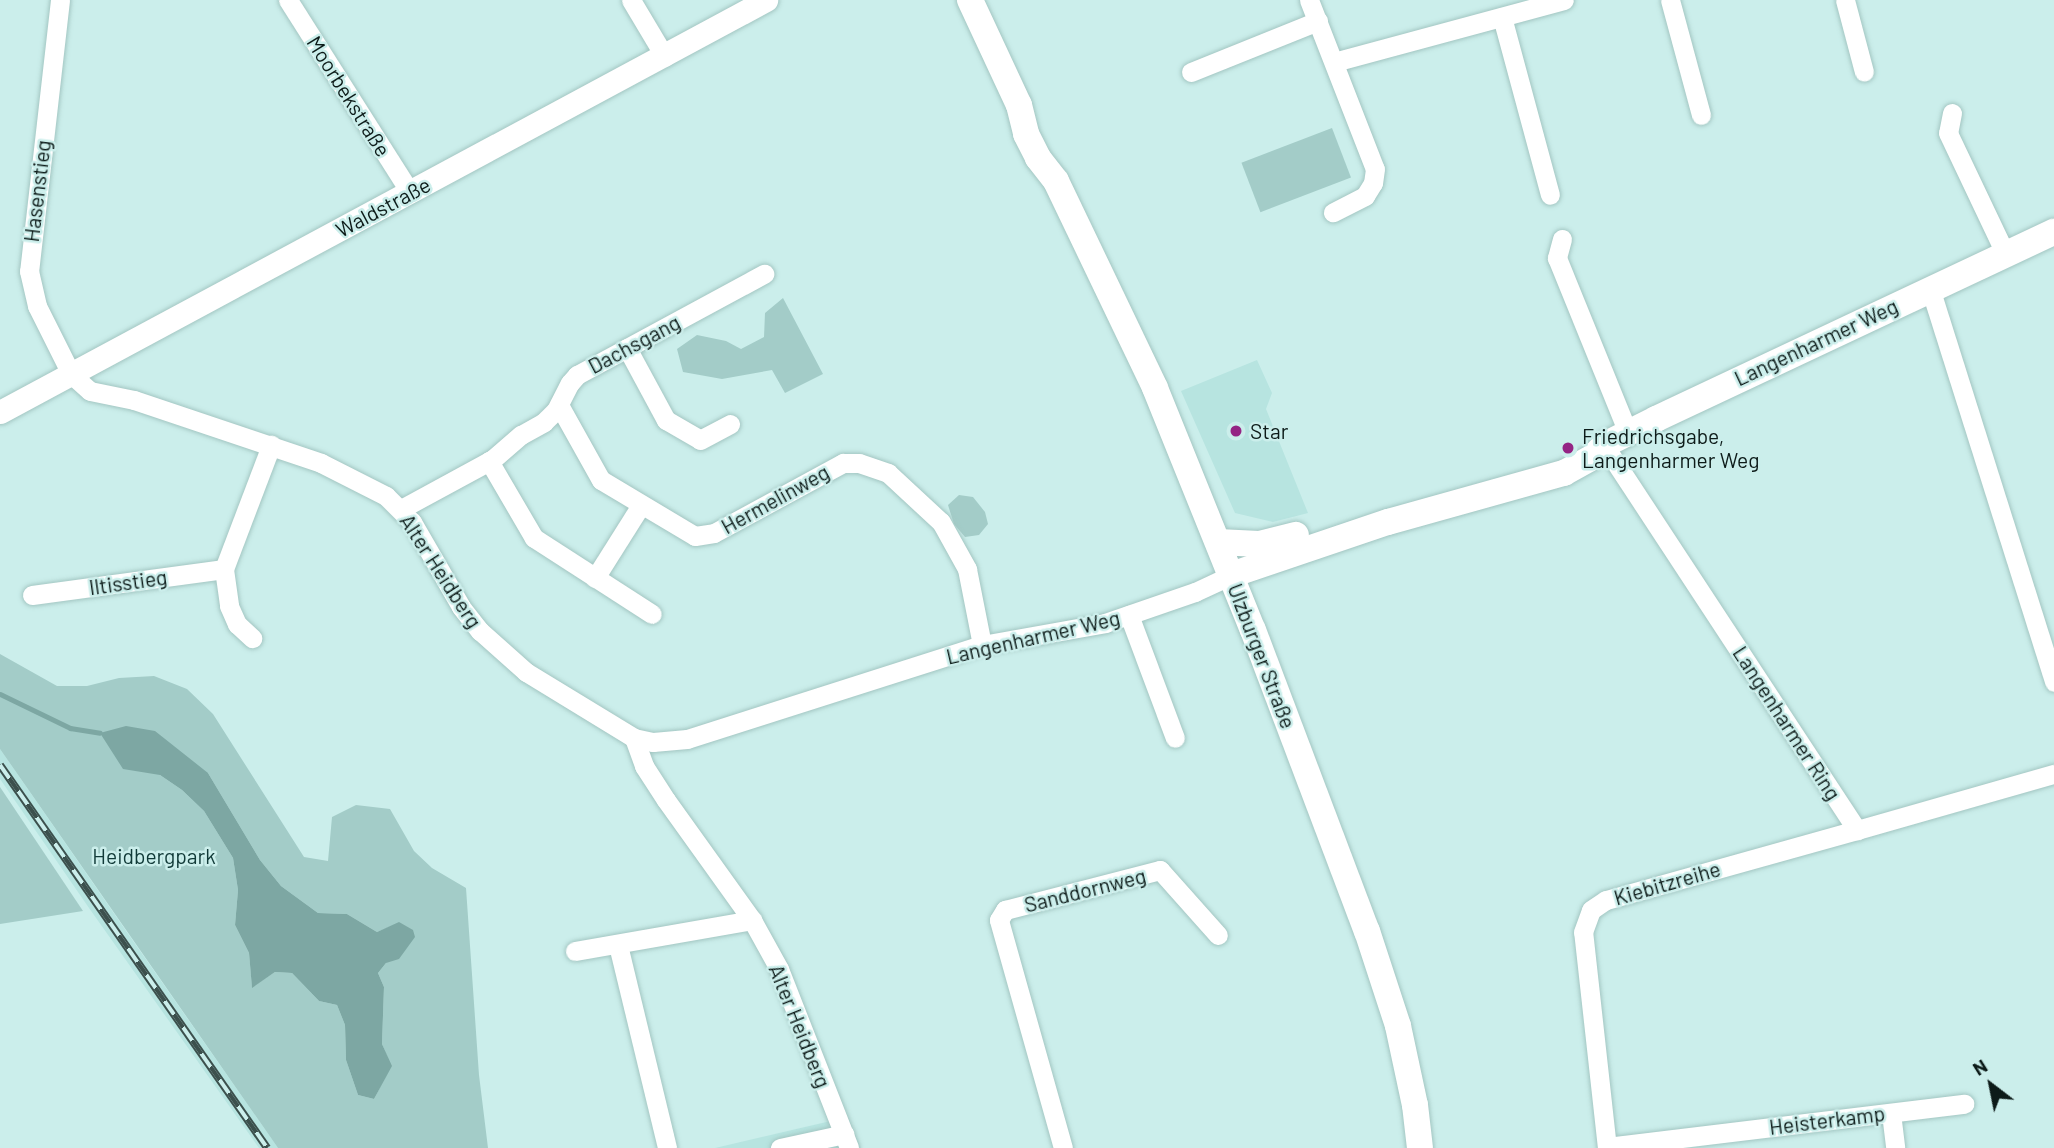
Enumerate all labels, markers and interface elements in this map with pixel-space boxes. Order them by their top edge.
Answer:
street label: Moorbekstraße [302,31,396,161]
street label: Hasenstieg [18,139,56,243]
street label: Waldstraße [331,172,435,242]
street label: Langenharmer Weg [1730,293,1902,391]
street label: Dachsgang [584,309,684,379]
place label: Star [1250,418,1288,444]
marker: Star [1228,423,1244,439]
place label: Friedrichsgabe, Langenharmer Weg [1582,423,1759,473]
marker: Friedrichsgabe, Langenharmer Weg [1560,440,1576,456]
street label: Hermelinweg [717,459,833,539]
street label: Alter Heidberg [395,509,487,633]
street label: Iltisstieg [87,564,169,600]
street label: Ulzburger Straße [1223,580,1301,732]
street label: Langenharmer Weg [944,605,1122,669]
street label: Langenharmer Ring [1728,641,1846,805]
park label: Heidbergpark [92,843,216,869]
street label: Kiebitzreihe [1611,856,1723,910]
street label: Sanddornweg [1022,863,1148,917]
street label: Alter Heidberg [764,961,836,1091]
north arrow [1956,1050,2026,1120]
text: N [1968,1054,1991,1080]
street label: Heisterkamp [1768,1100,1886,1140]

